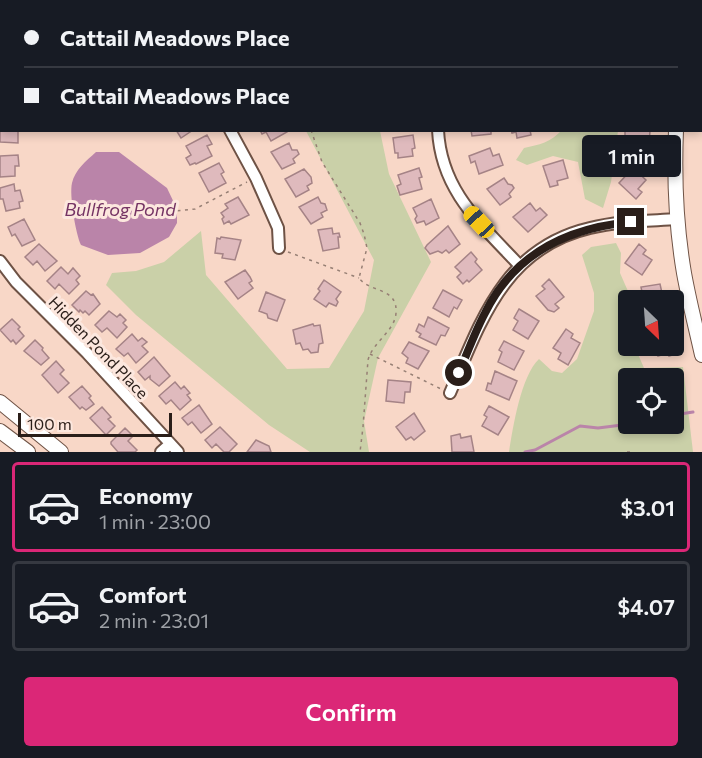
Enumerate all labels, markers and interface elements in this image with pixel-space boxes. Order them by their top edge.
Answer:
text: Cattail Meadows Place [60,24,290,51]
text: Cattail Meadows Place [60,82,290,109]
callout: 1 min [582,135,680,177]
text: 1 min [608,144,655,168]
water label: Bullfrog Pond [64,198,176,220]
car [460,203,498,241]
route end [617,208,644,235]
north arrow [618,290,684,356]
map controls [618,290,684,434]
street label: Hidden Pond Place [45,292,153,402]
route start [445,359,472,386]
button: locate [618,368,684,434]
scale bar [18,410,172,438]
text: 100 m [27,414,72,433]
icon: car [27,480,81,534]
text: Economy [99,482,193,509]
text: $3.01 [620,494,675,521]
text: 1 min · 23:00 [99,509,211,533]
icon: car [27,579,81,633]
text: Comfort [99,581,187,608]
text: $4.07 [618,593,675,620]
text: 2 min · 23:01 [99,608,209,632]
button: Confirm [24,677,678,746]

